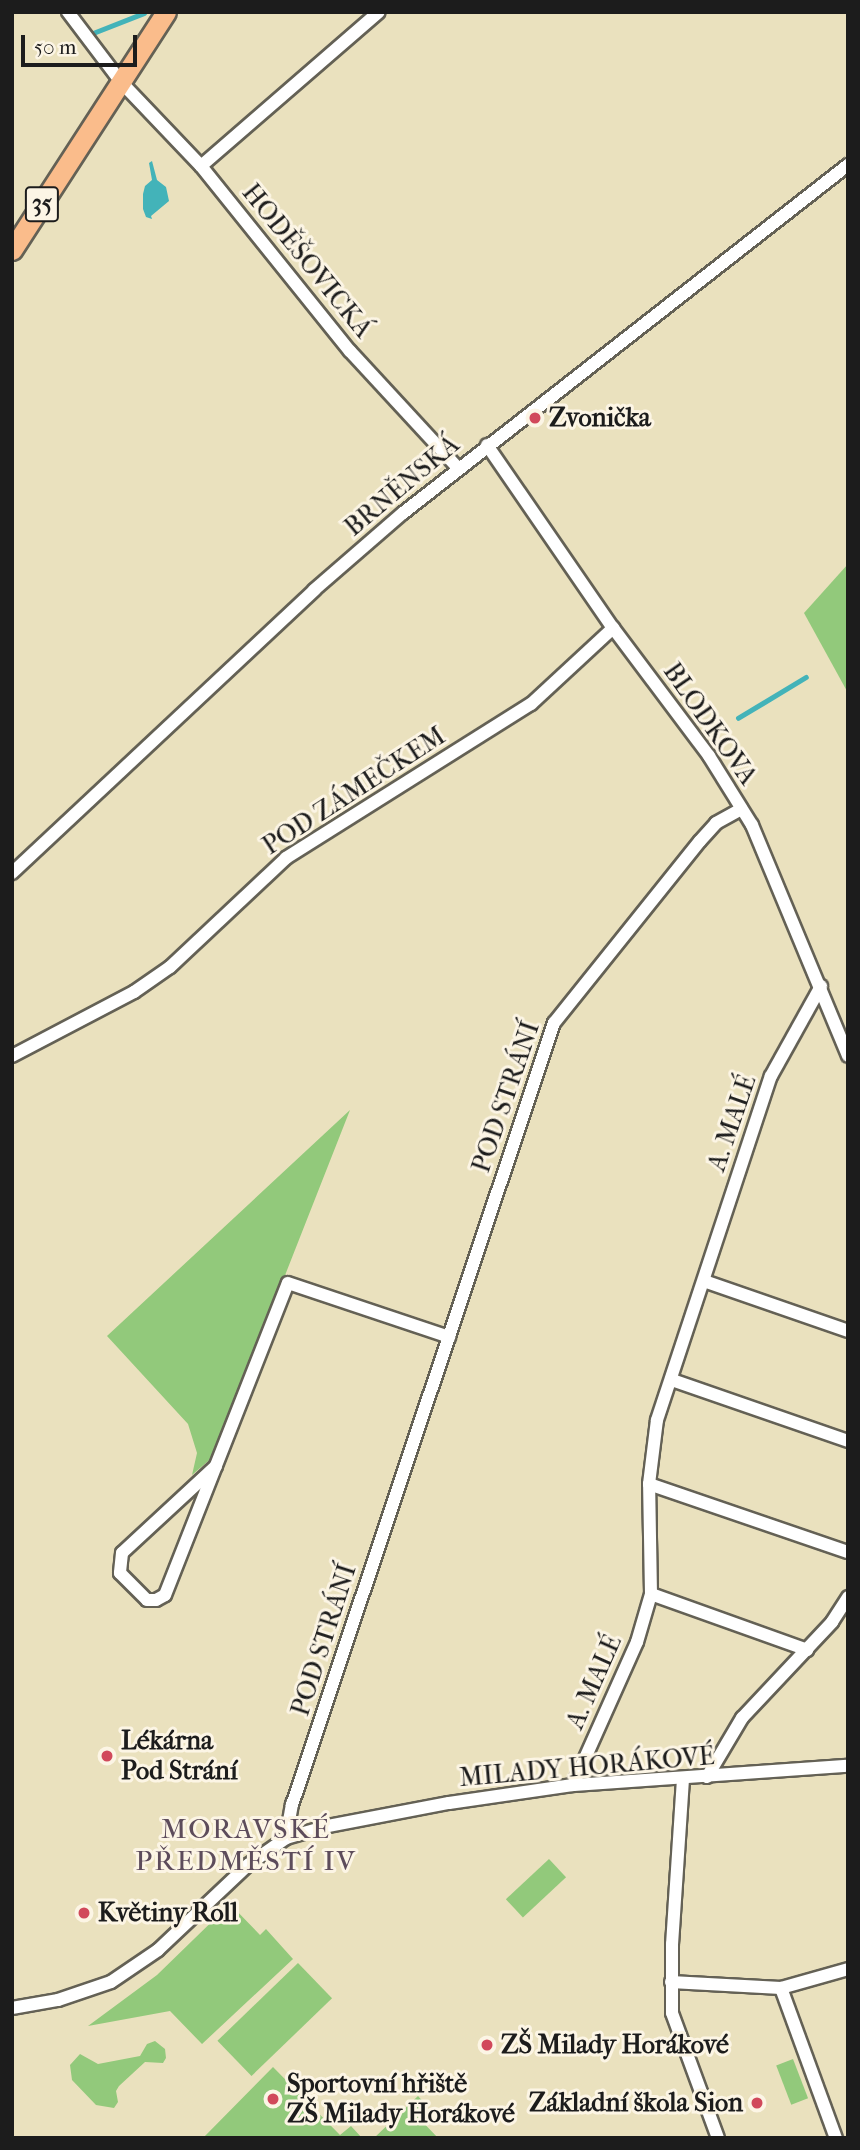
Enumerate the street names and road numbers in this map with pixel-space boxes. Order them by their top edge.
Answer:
street label: HODĚŠOVICKÁ [235,178,379,344]
road number: 35 [24,184,60,224]
street label: BRNĚNSKÁ [338,429,466,543]
street label: BLODKOVA [656,657,764,791]
street label: POD ZÁMEČKEM [257,720,451,862]
street label: POD STRÁNÍ [466,1017,546,1177]
street label: A. MALÉ [701,1071,763,1175]
street label: POD STRÁNÍ [285,1560,363,1720]
street label: A. MALÉ [559,1630,629,1734]
street label: MILADY HORÁKOVÉ [458,1740,716,1794]

